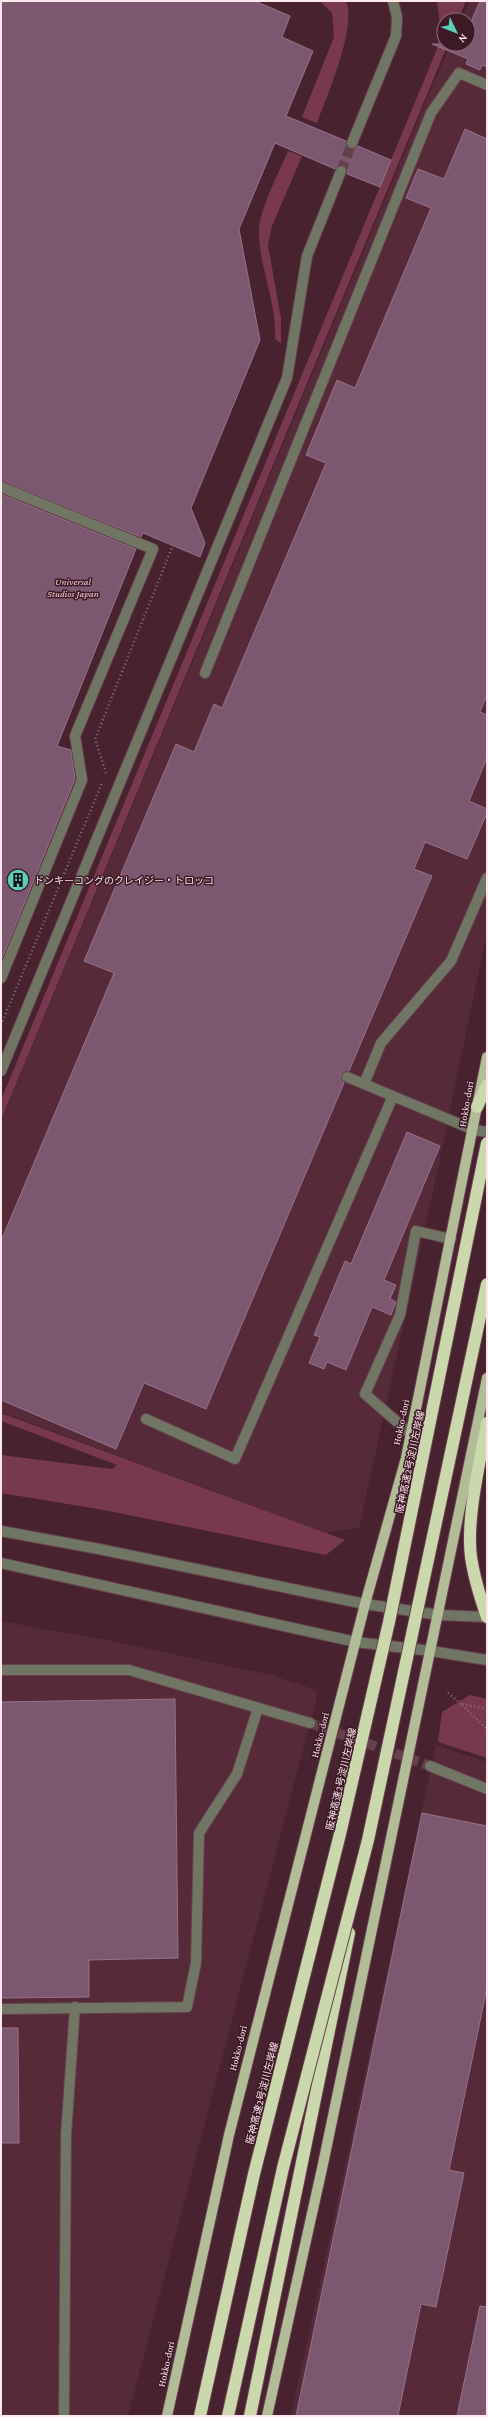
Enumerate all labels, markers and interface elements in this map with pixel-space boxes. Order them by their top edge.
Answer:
north arrow [436,12,476,52]
text: N [456,32,470,46]
park label: Universal Studios Japan [47,576,99,599]
building icon: ドンキーコングのクレイジー・トロッコ [5,867,31,893]
place label: ドンキーコングのクレイジー・トロッコ [34,875,214,886]
street label: Hokko-dori [457,1080,476,1128]
street label: Hokko-dori [391,1398,411,1446]
street label: 阪神高速2号淀川左岸線 [394,1410,426,1514]
street label: Hokko-dori [309,1711,331,1759]
street label: 阪神高速2号淀川左岸線 [324,1727,358,1831]
street label: Hokko-dori [227,2024,249,2072]
street label: 阪神高速2号淀川左岸線 [244,2041,280,2145]
street label: Hokko-dori [156,2340,176,2388]

